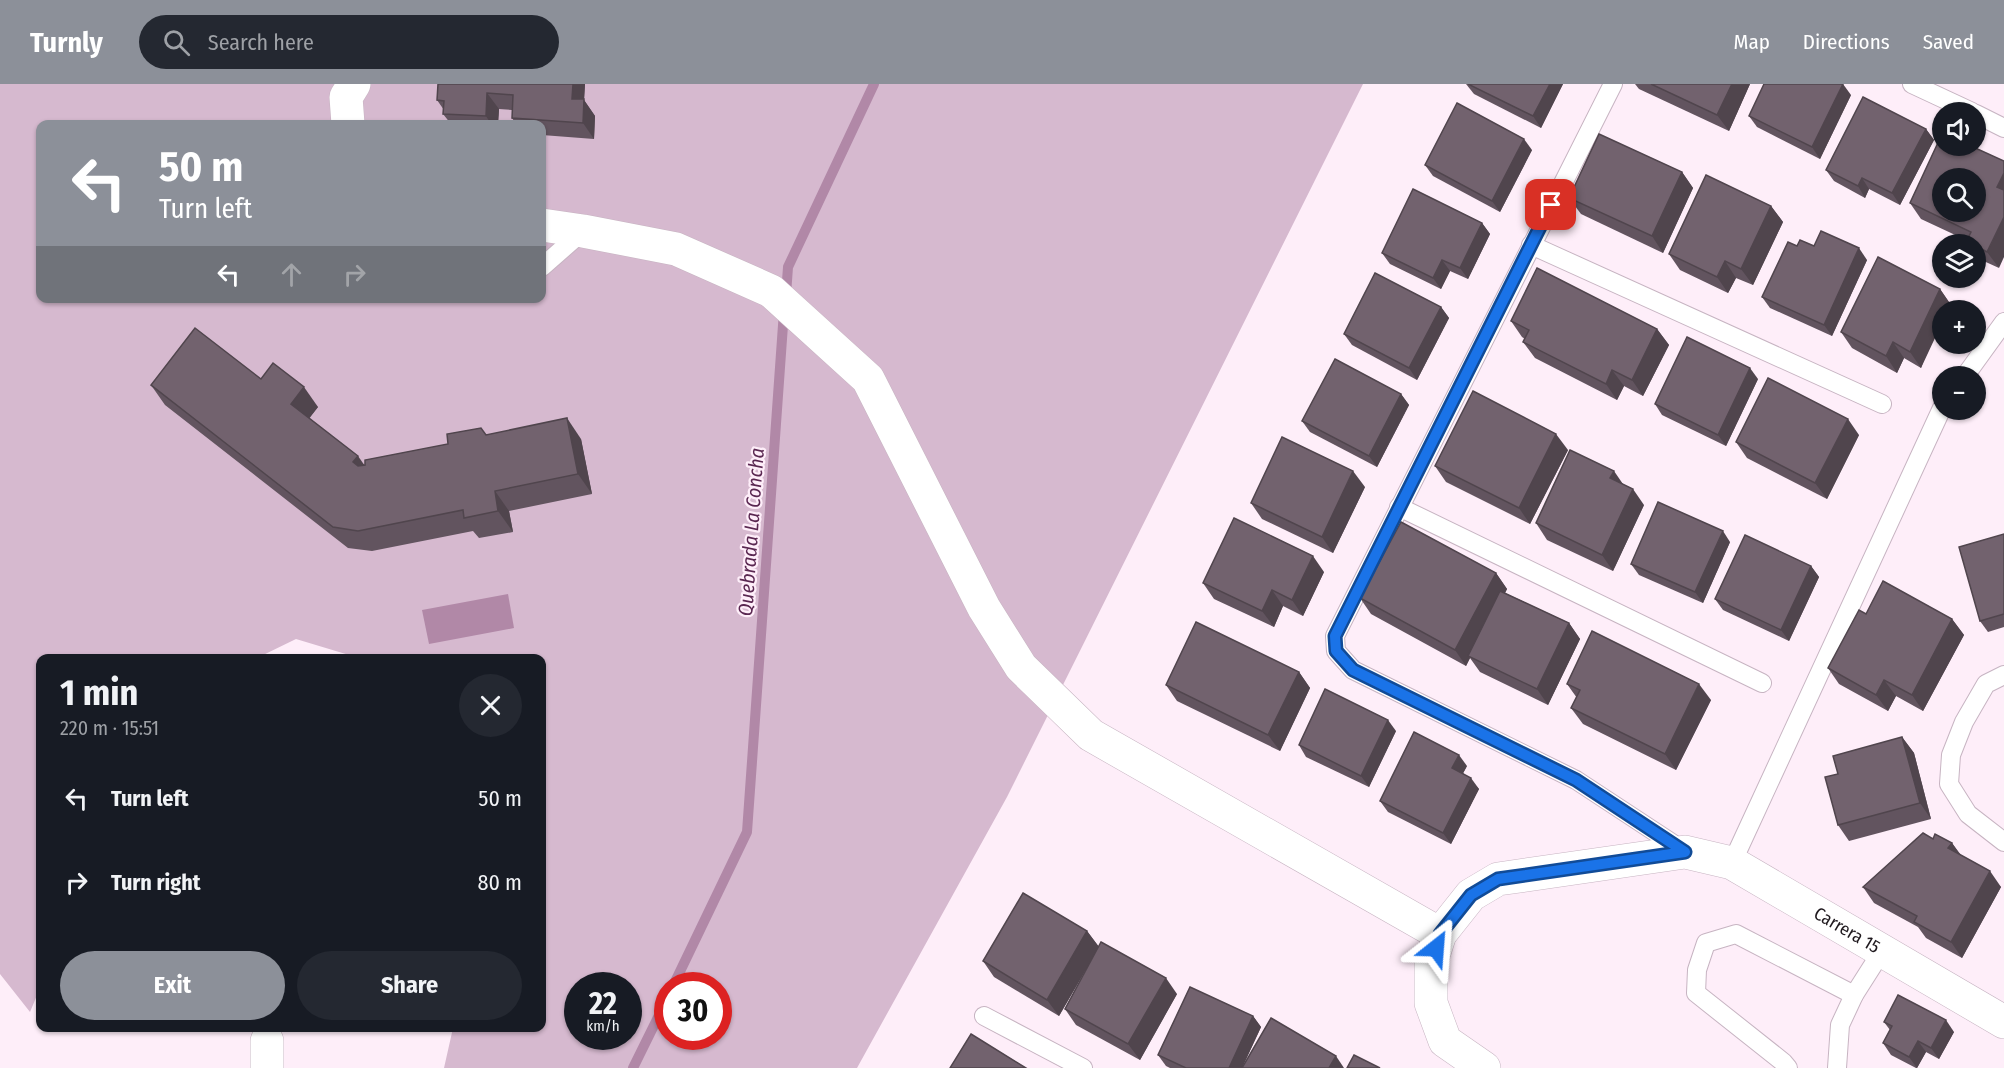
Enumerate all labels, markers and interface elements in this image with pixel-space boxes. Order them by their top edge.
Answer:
search box [139,15,559,69]
text: Turnly [30,26,103,59]
icon: search [160,26,193,59]
text: Search here [208,29,314,56]
text: Map [1733,29,1770,55]
text: Directions [1803,29,1890,55]
text: Saved [1923,29,1974,55]
map controls [1932,102,1986,420]
button: sound [1932,102,1986,156]
text: 50 m [159,142,243,192]
icon: left [60,144,138,222]
button: search [1932,168,1986,222]
pin [1525,179,1576,230]
icon: arrive [1534,188,1567,221]
text: Turn left [159,193,252,225]
button: layers [1932,234,1986,288]
icon: left [212,258,245,291]
icon: ahead [275,258,308,291]
icon: right [338,258,371,291]
button: + [1932,300,1986,354]
button: − [1932,366,1986,420]
water label: Quebrada La Concha [733,447,769,617]
text: 1 min [60,671,138,715]
button: close [459,674,522,737]
text: 220 m · 15:51 [60,716,159,740]
icon: left [60,782,93,815]
text: Turn left [111,785,189,812]
text: 50 m [478,785,522,812]
icon: right [60,866,93,899]
text: Turn right [111,869,200,896]
text: 80 m [477,869,522,896]
street label: Carrera 15 [1810,902,1884,958]
position arrow [1404,916,1468,980]
button: Exit [60,951,285,1020]
button: Share [297,951,522,1020]
speed limit sign: 30 [654,972,732,1050]
text: 22 [589,986,617,1022]
text: km/h [586,1017,620,1035]

